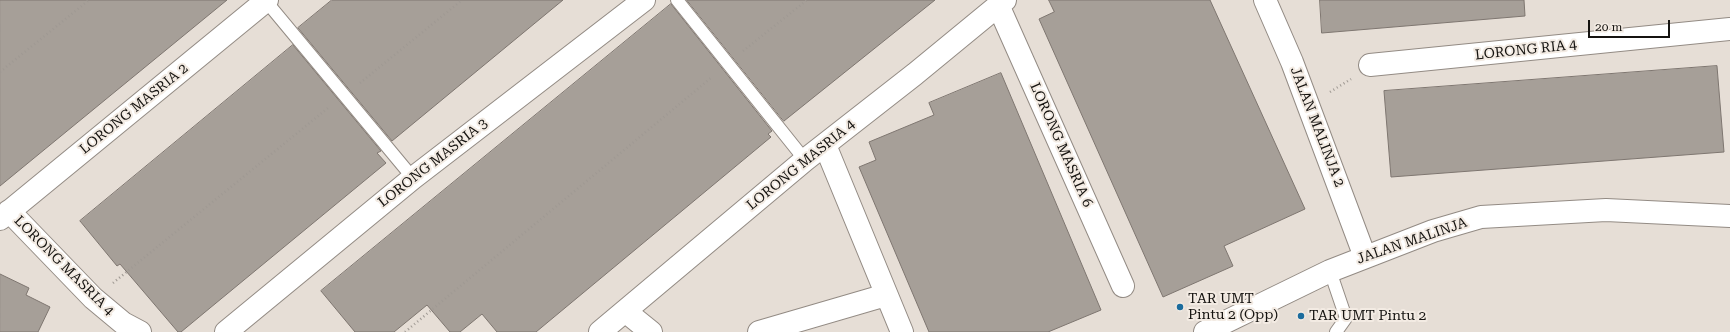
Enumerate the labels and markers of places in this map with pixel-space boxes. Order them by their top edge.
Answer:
place label: TAR UMT Pintu 2 (Opp) [1188,291,1278,324]
marker: TAR UMT Pintu 2 (Opp) [1175,302,1185,312]
place label: TAR UMT Pintu 2 [1309,308,1426,324]
marker: TAR UMT Pintu 2 [1296,311,1306,321]

